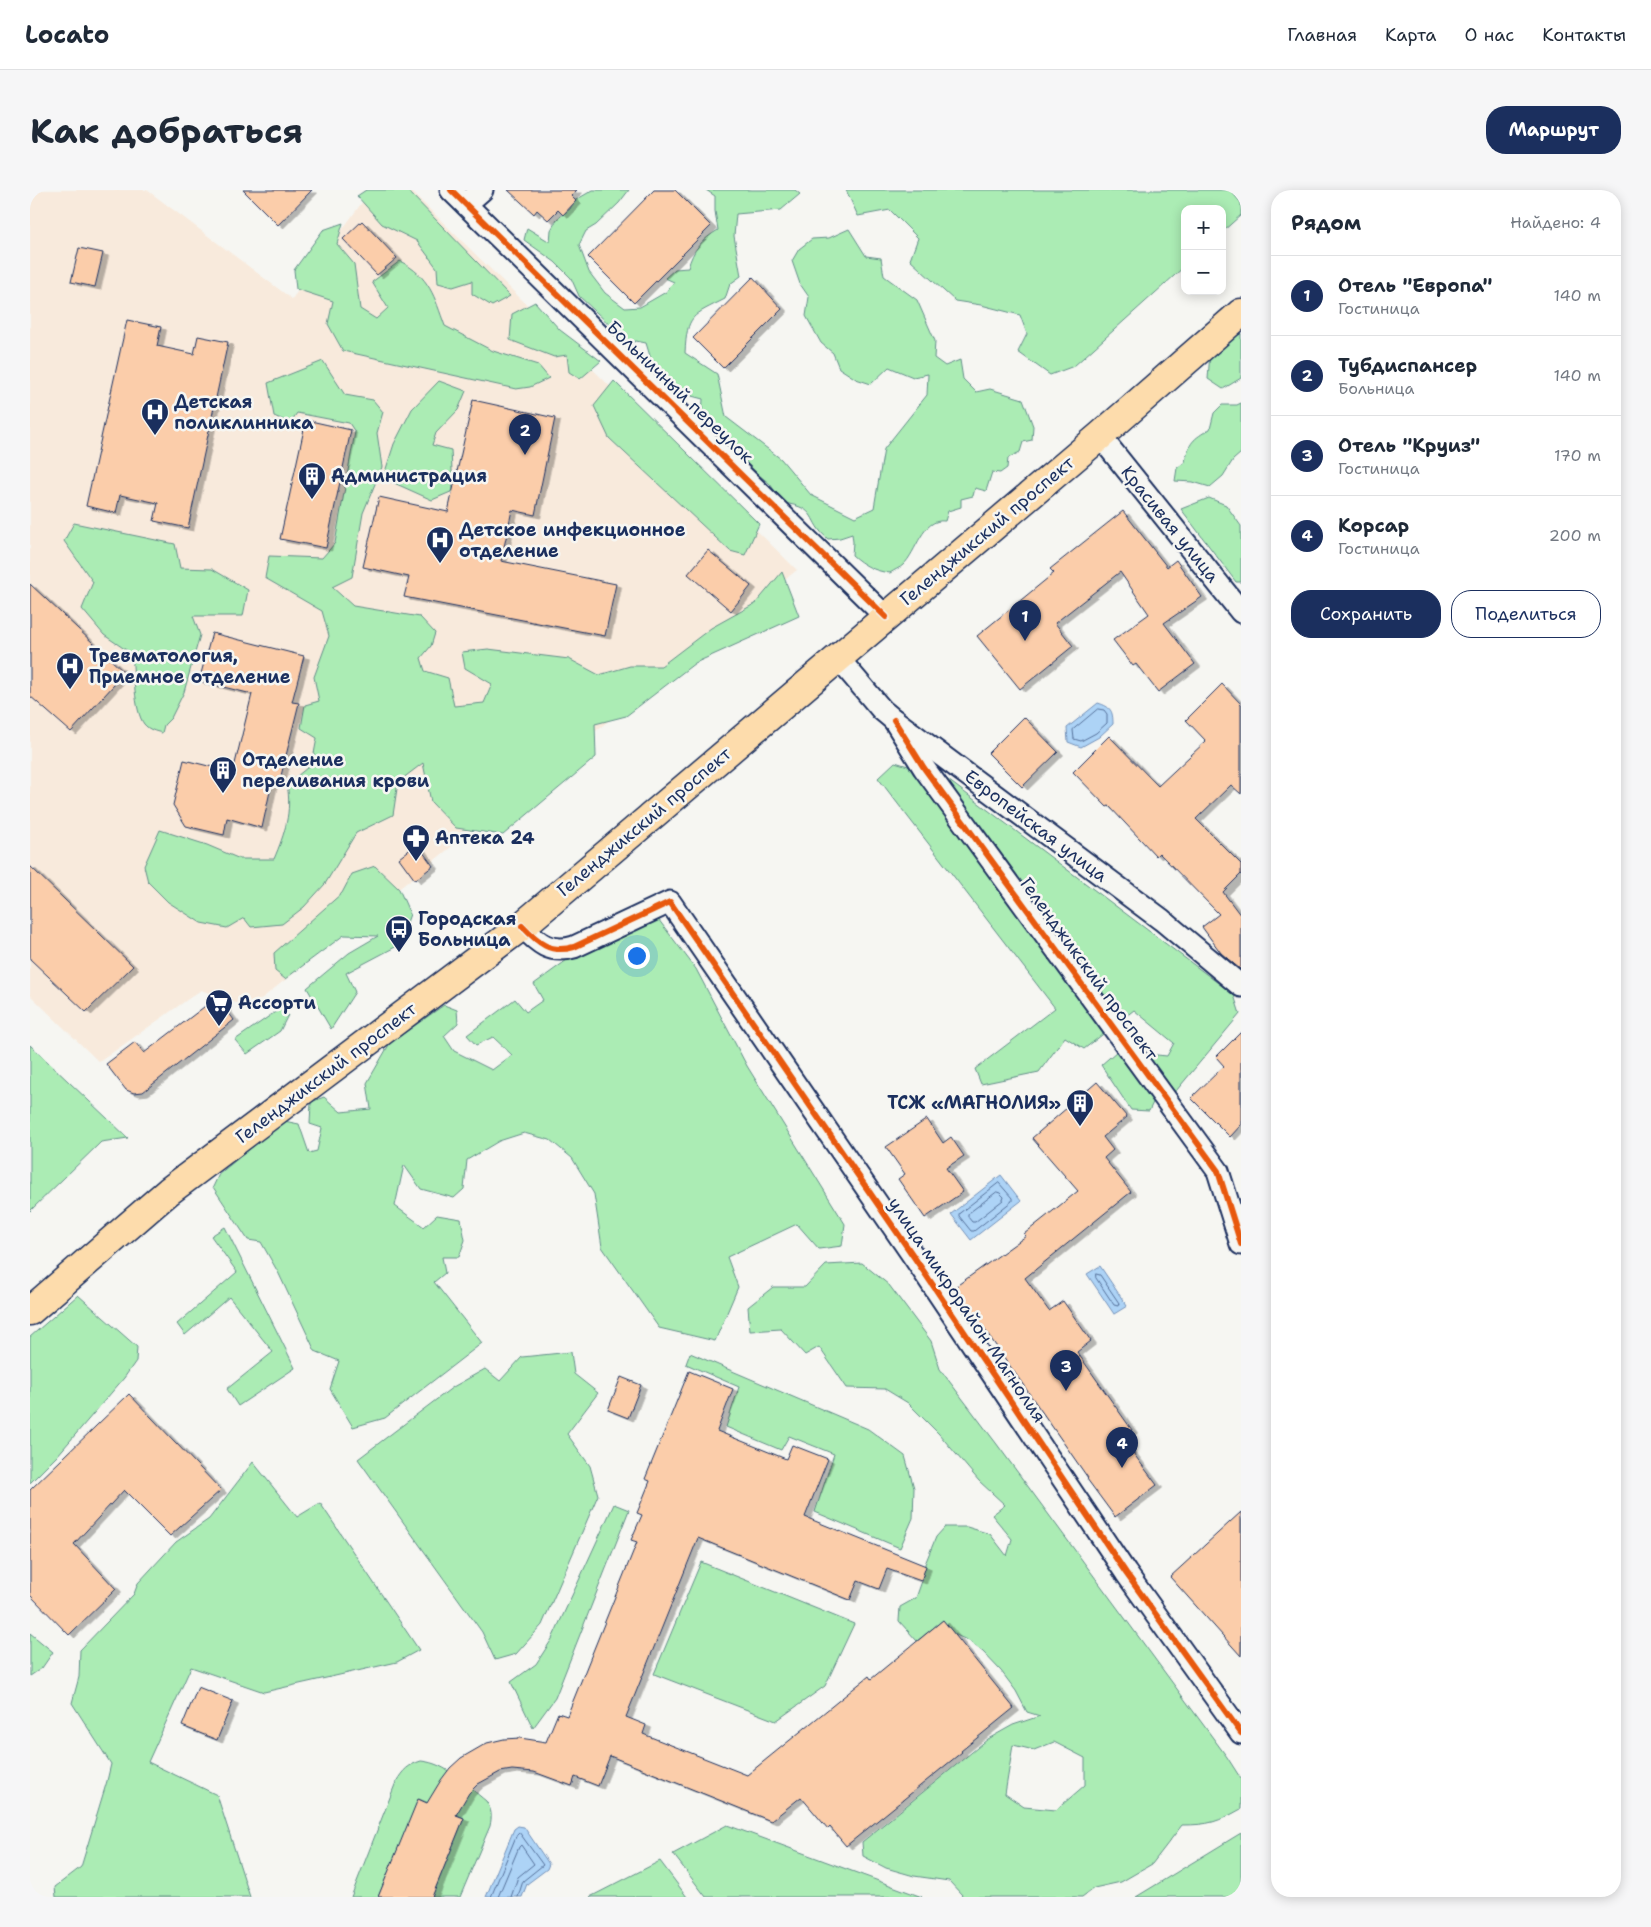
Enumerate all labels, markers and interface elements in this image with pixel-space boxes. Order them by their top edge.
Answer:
text: Locato [25,19,109,51]
text: Главная [1287,23,1357,47]
text: Карта [1385,23,1437,47]
text: О нас [1465,23,1514,47]
text: Контакты [1542,23,1626,47]
button: Маршрут [1486,106,1621,154]
text: Как добраться [30,107,303,154]
map controls [1181,205,1226,295]
button: + [1181,205,1226,250]
text: Рядом [1291,209,1361,237]
text: Найдено: 4 [1510,212,1601,233]
button: − [1181,250,1226,295]
text: Отель "Европа" [1338,273,1492,298]
text: 1 [1303,285,1311,306]
text: 140 m [1554,285,1601,306]
text: Гостиница [1338,298,1420,319]
street label: Больничный переулок [601,315,759,469]
text: Тубдиспансер [1338,353,1477,378]
text: 2 [1301,365,1313,386]
text: 140 m [1554,365,1601,386]
text: Больница [1338,378,1414,399]
place label: Детская поликлинника [174,390,314,435]
hospital icon: Детская поликлинника [140,397,170,436]
pin: 2 [509,414,541,455]
text: Отель "Круиз" [1338,433,1480,458]
text: 3 [1301,445,1313,466]
text: 170 m [1554,445,1601,466]
street label: Геленджикский проспект [895,450,1080,611]
text: Гостиница [1338,458,1420,479]
building icon: Администрация [297,461,327,500]
street label: Красивая улица [1115,461,1225,587]
place label: Администрация [331,464,487,488]
text: Корсар [1338,513,1409,538]
place label: Детское инфекционное отделение [459,518,686,563]
hospital icon: Детское инфекционное отделение [425,525,455,564]
text: 4 [1301,525,1313,546]
text: 200 m [1549,525,1601,546]
text: Гостиница [1338,538,1420,559]
button: Сохранить [1291,590,1441,638]
button: Поделиться [1451,590,1601,638]
pin: 1 [1009,600,1041,641]
place label: Тревматология, Приемное отделение [89,644,291,689]
hospital icon: Тревматология, Приемное отделение [55,651,85,690]
street label: Геленджикский проспект [552,741,737,902]
place label: Отделение переливания крови [242,748,430,793]
building icon: Отделение переливания крови [208,755,238,794]
street label: Европейская улица [960,764,1112,888]
pharmacy icon: Аптека 24 [401,823,431,862]
place label: Аптека 24 [435,826,535,850]
street label: Геленджикский проспект [1014,873,1164,1066]
place label: Городская Больница [418,907,516,952]
bus stop icon: Городская Больница [384,914,414,953]
your location [624,943,650,969]
supermarket icon: Ассорти [204,988,234,1027]
place label: Ассорти [238,991,316,1015]
street label: Геленджикский проспект [231,997,422,1149]
building icon: ТСЖ «МАГНОЛИЯ» [1065,1088,1095,1127]
place label: ТСЖ «МАГНОЛИЯ» [887,1091,1061,1115]
street label: улица микрорайон Магнолия [883,1193,1051,1427]
pin: 3 [1050,1350,1082,1391]
pin: 4 [1106,1427,1138,1468]

